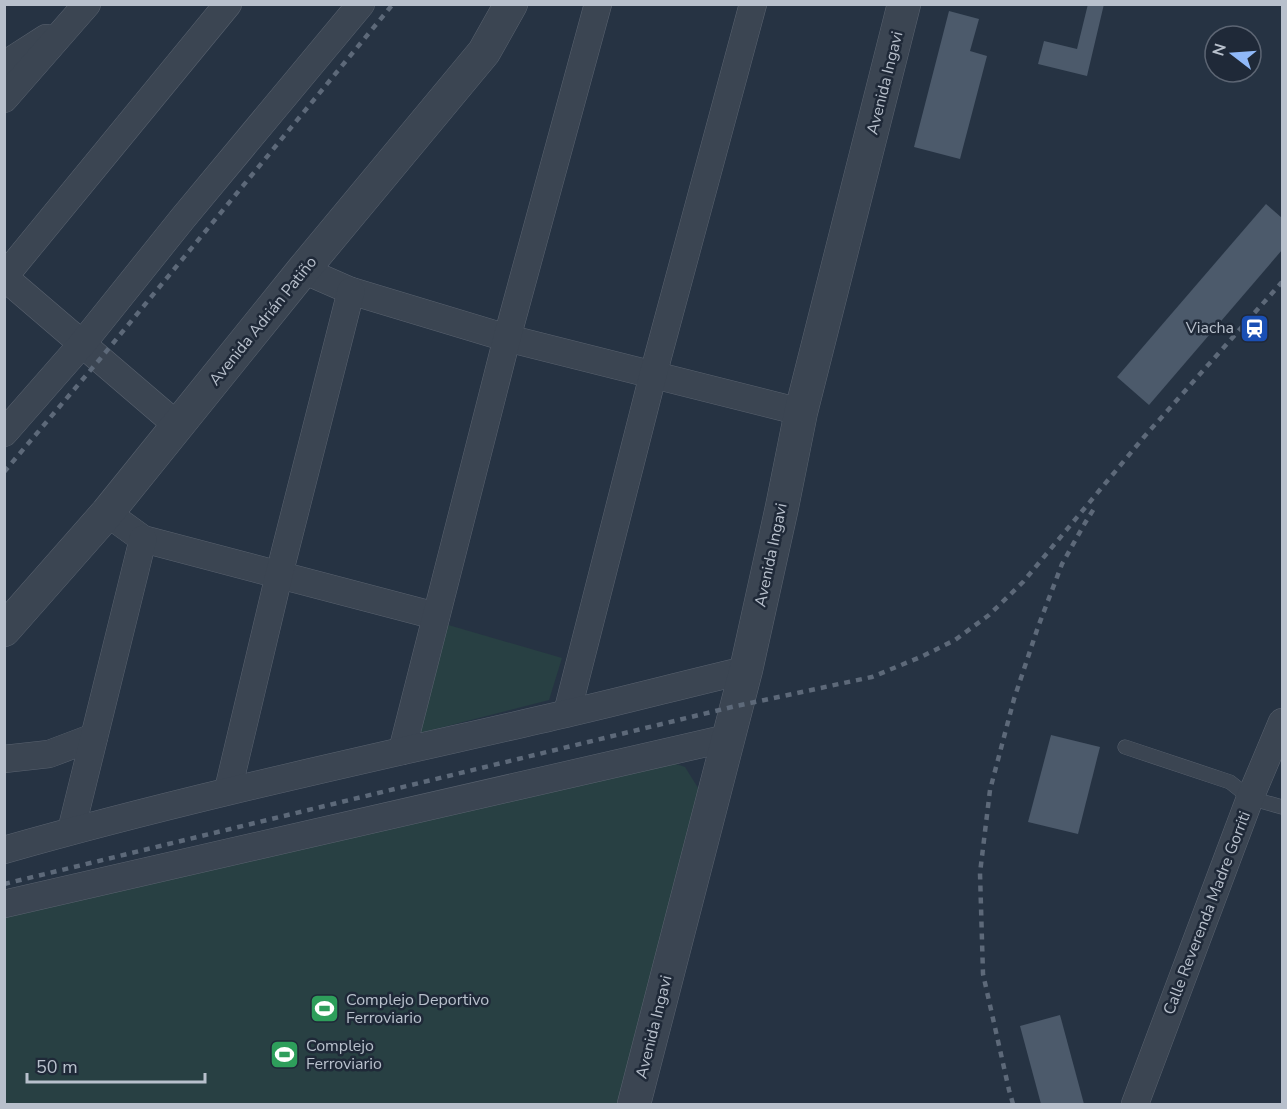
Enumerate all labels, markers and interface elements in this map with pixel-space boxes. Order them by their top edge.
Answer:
north arrow [1203,24,1263,84]
street label: Avenida Ingavi [862,29,908,137]
text: N [1207,41,1232,59]
street label: Avenida Adrián Patiño [204,252,322,390]
station icon: Viacha [1239,312,1271,344]
place label: Viacha [1185,317,1234,339]
street label: Avenida Ingavi [749,501,793,609]
street label: Calle Reverenda Madre Gorriti [1158,808,1256,1018]
street label: Avenida Ingavi [631,973,677,1081]
place label: Complejo Deportivo Ferroviario [346,989,489,1029]
sports icon: Complejo Deportivo Ferroviario [309,993,341,1025]
place label: Complejo Ferroviario [306,1035,382,1075]
sports icon: Complejo Ferroviario [269,1039,301,1071]
scale bar [27,1046,206,1084]
text: 50 m [36,1055,78,1079]

